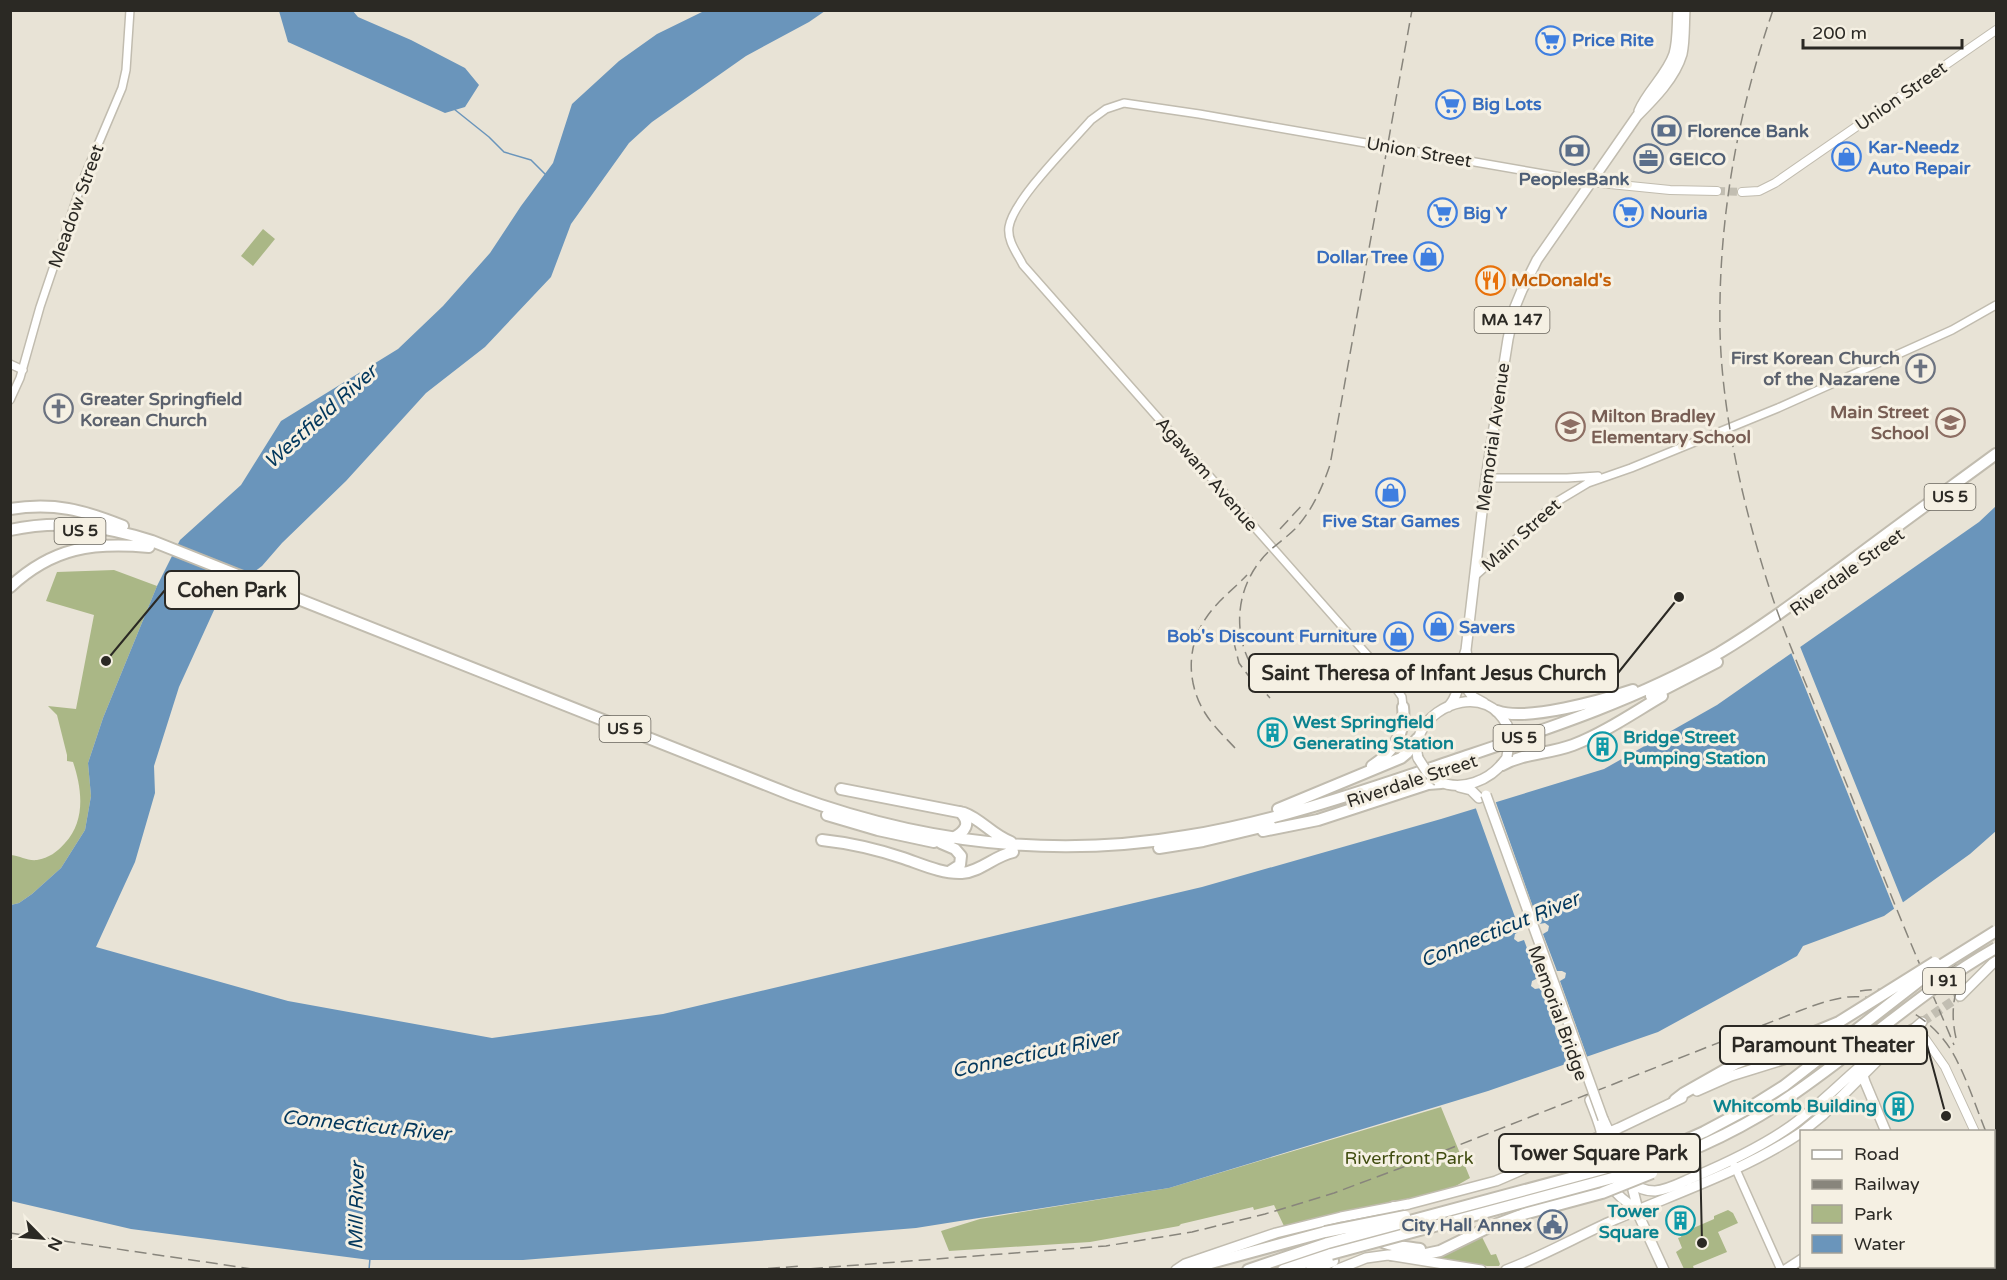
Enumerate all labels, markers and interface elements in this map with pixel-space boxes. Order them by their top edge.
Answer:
scale bar [1803,12,1962,50]
text: 200 m [1812,22,1867,44]
supermarket icon: Price Rite [1535,24,1567,56]
place label: Price Rite [1572,29,1654,51]
street label: Union Street [1851,56,1951,136]
supermarket icon: Big Lots [1435,88,1467,120]
place label: Big Lots [1472,93,1542,115]
bank icon: Florence Bank [1650,115,1682,147]
place label: Florence Bank [1687,120,1809,142]
street label: Union Street [1365,132,1474,172]
bank icon: PeoplesBank [1558,134,1590,166]
place label: Kar-Needz Auto Repair [1868,136,1971,179]
street label: Meadow Street [43,141,109,271]
shop icon: Kar-Needz Auto Repair [1831,141,1863,173]
office icon: GEICO [1632,143,1664,175]
place label: GEICO [1669,148,1726,170]
place label: PeoplesBank [1519,168,1630,190]
supermarket icon: Big Y [1426,197,1458,229]
supermarket icon: Nouria [1613,197,1645,229]
place label: Big Y [1463,202,1508,224]
place label: Nouria [1650,202,1708,224]
shop icon: Dollar Tree [1413,241,1445,273]
place label: Dollar Tree [1316,246,1408,268]
restaurant icon: McDonald's [1474,264,1506,296]
place label: McDonald's [1511,269,1612,291]
road number: MA 147 [1474,307,1550,333]
place label: First Korean Church of the Nazarene [1731,347,1900,390]
church icon: First Korean Church of the Nazarene [1905,352,1937,384]
water label: Westfield River [260,359,384,474]
street label: Memorial Avenue [1472,361,1514,513]
place label: Greater Springfield Korean Church [80,388,242,431]
church icon: Greater Springfield Korean Church [43,393,75,425]
place label: Main Street School [1830,401,1929,444]
place label: Milton Bradley Elementary School [1591,405,1751,448]
school or university icon: Main Street School [1934,406,1966,438]
school or university icon: Milton Bradley Elementary School [1554,410,1586,442]
street label: Agawam Avenue [1151,412,1263,536]
shop icon: Five Star Games [1375,476,1407,508]
road number: US 5 [1924,484,1976,510]
street label: Main Street [1477,494,1565,576]
place label: Five Star Games [1322,510,1460,532]
road number: US 5 [54,518,106,544]
street label: Riverdale Street [1786,523,1908,621]
callout: Cohen Park [165,571,299,609]
text: Cohen Park [177,579,287,603]
shop icon: Savers [1422,611,1454,643]
place label: Savers [1459,616,1516,638]
shop icon: Bob's Discount Furniture [1382,620,1414,652]
place label: Bob's Discount Furniture [1167,625,1377,647]
callout: Saint Theresa of Infant Jesus Church [1249,654,1618,692]
text: Saint Theresa of Infant Jesus Church [1262,662,1606,686]
place label: West Springfield Generating Station [1293,711,1454,754]
road number: US 5 [600,716,650,742]
building icon: West Springfield Generating Station [1256,716,1288,748]
road number: US 5 [1494,725,1544,751]
place label: Bridge Street Pumping Station [1623,726,1766,769]
building icon: Bridge Street Pumping Station [1586,731,1618,763]
street label: Riverdale Street [1344,750,1480,812]
water label: Connecticut River [1417,886,1585,973]
street label: Memorial Bridge [1523,942,1593,1084]
road number: I 91 [1923,968,1965,994]
water label: Connecticut River [950,1024,1122,1083]
callout: Paramount Theater [1720,1026,1927,1064]
text: Paramount Theater [1731,1034,1915,1058]
building icon: Whitcomb Building [1882,1090,1914,1122]
place label: Whitcomb Building [1713,1095,1877,1117]
water label: Connecticut River [281,1105,454,1147]
legend [1800,1130,1995,1268]
callout: Tower Square Park [1499,1134,1700,1172]
text: Tower Square Park [1509,1142,1688,1166]
text: Road [1854,1143,1899,1165]
park label: Riverfront Park [1345,1147,1474,1169]
water label: Mill River [344,1159,370,1250]
text: Railway [1854,1173,1920,1195]
place label: Tower Square [1599,1200,1660,1243]
text: Park [1854,1203,1893,1225]
building icon: Tower Square [1664,1205,1696,1237]
north arrow [12,1208,72,1268]
public building icon: City Hall Annex [1537,1209,1569,1241]
place label: City Hall Annex [1401,1214,1532,1236]
text: Water [1854,1233,1905,1255]
text: N [43,1234,66,1254]

